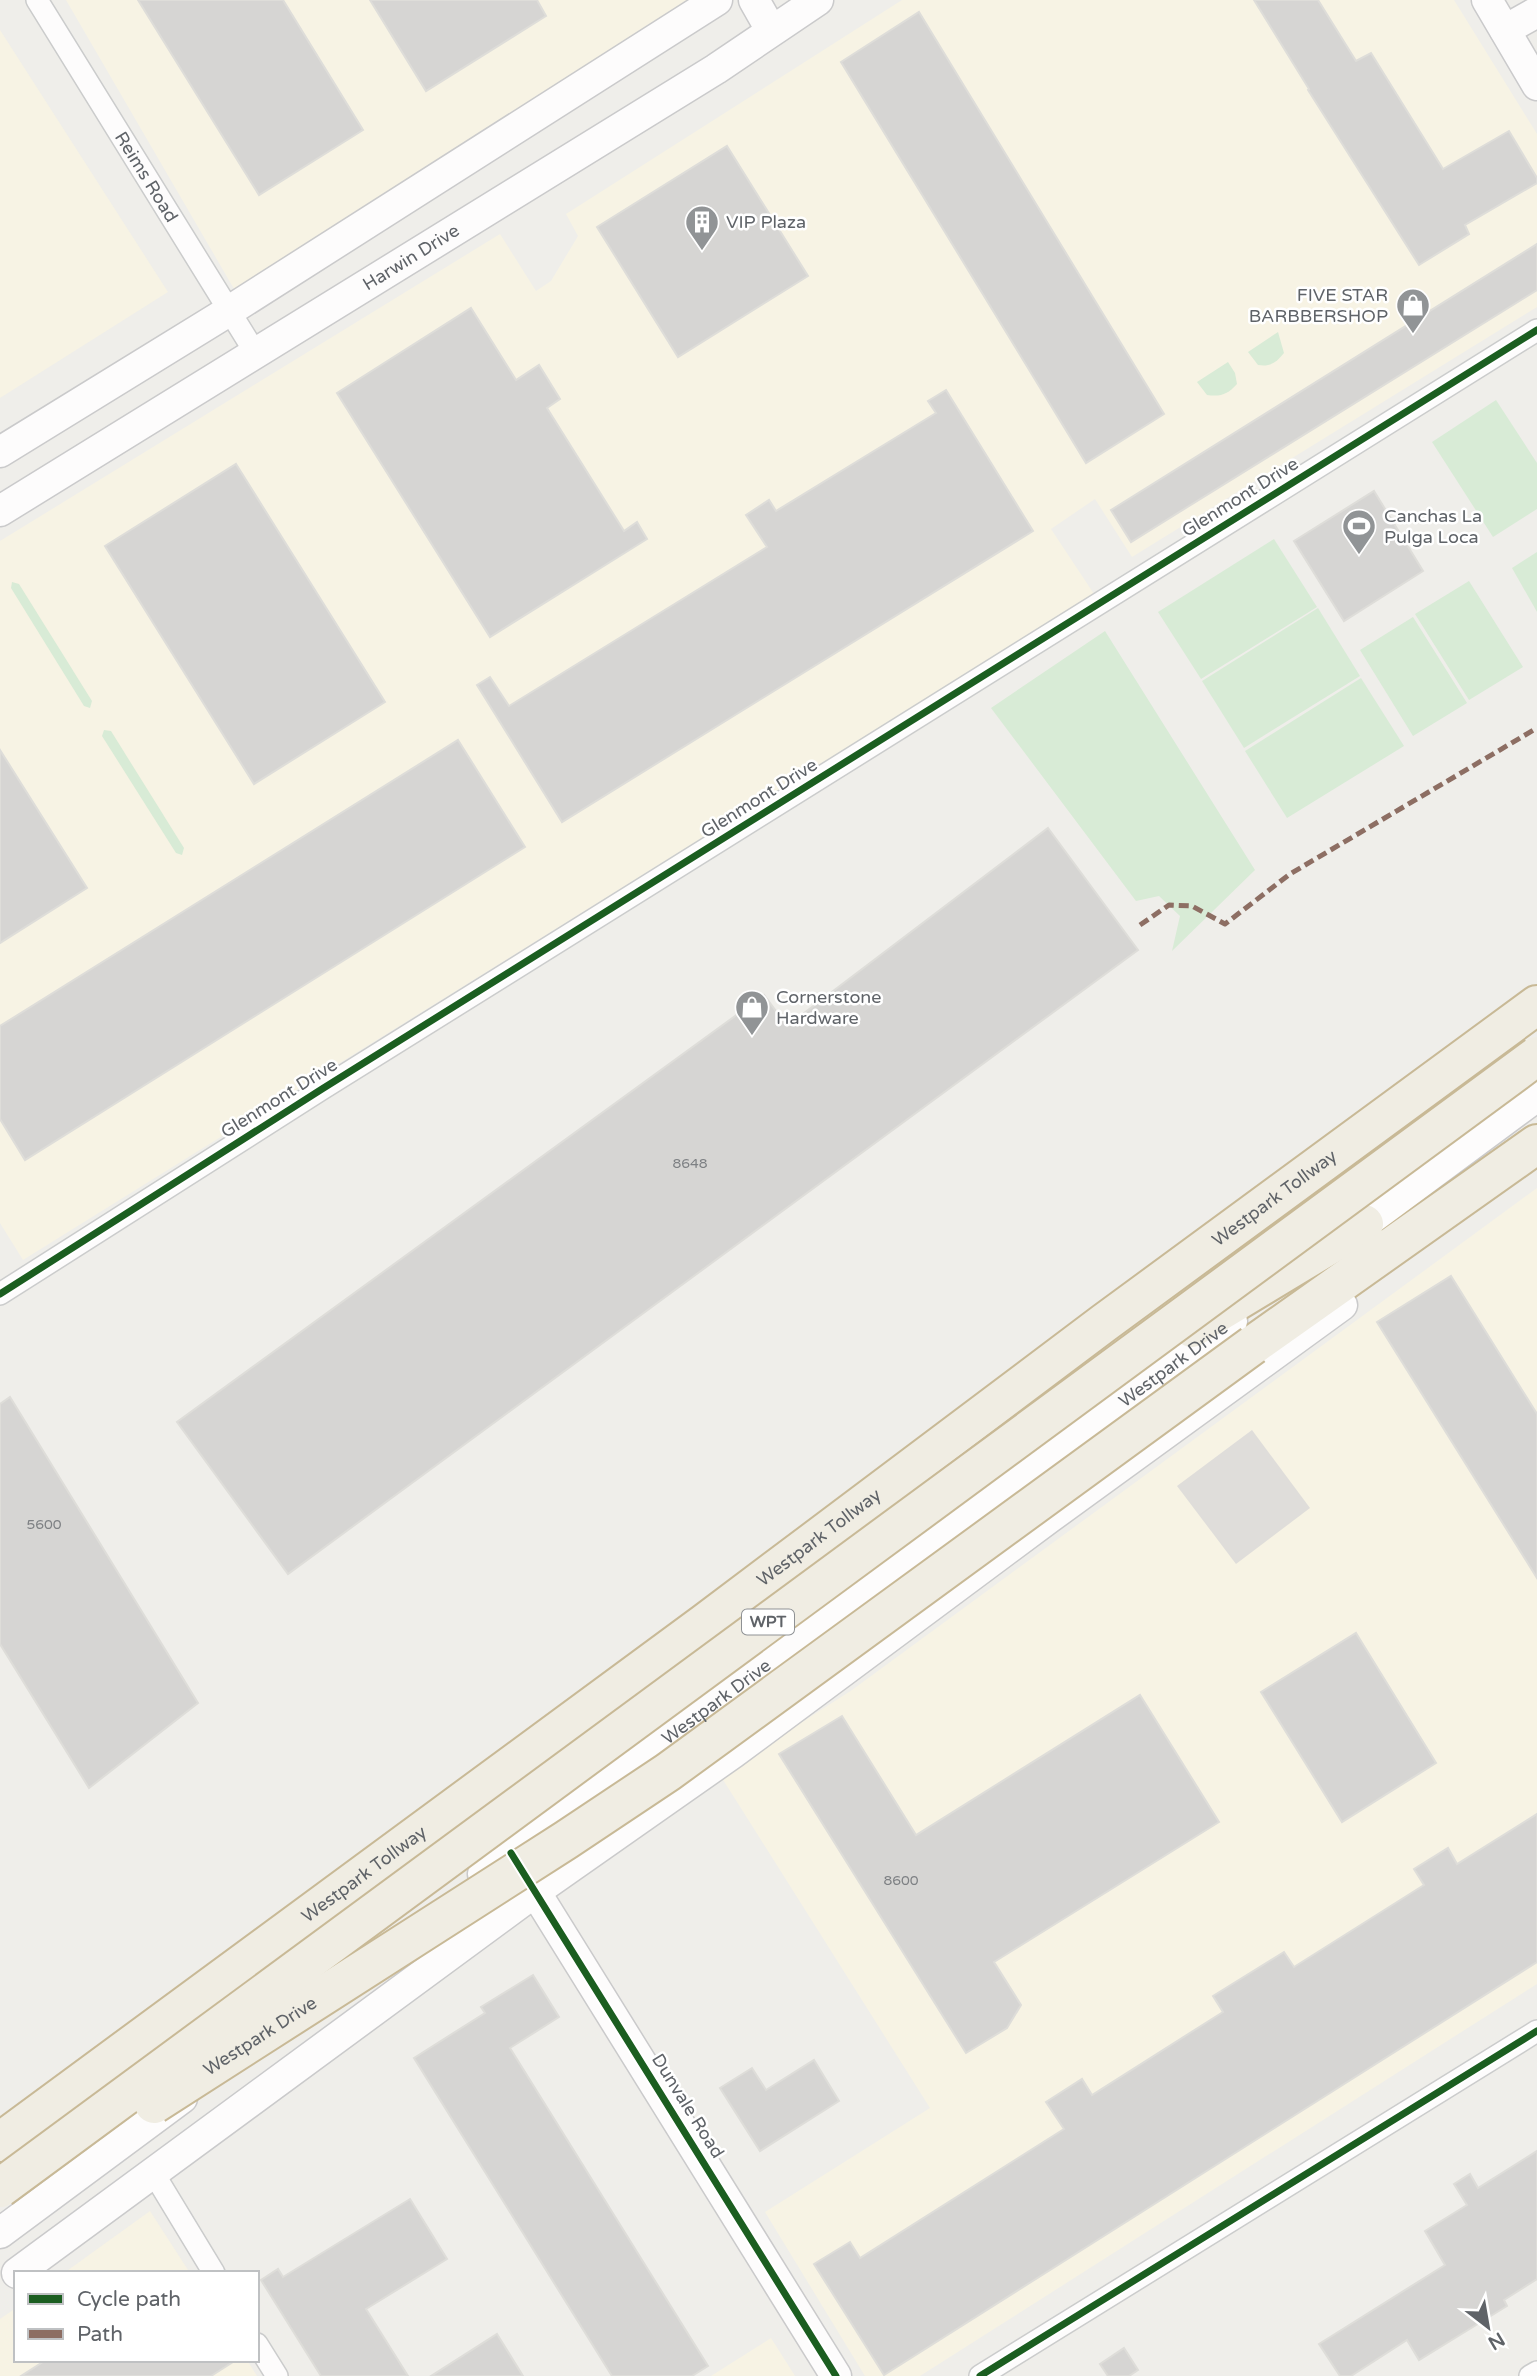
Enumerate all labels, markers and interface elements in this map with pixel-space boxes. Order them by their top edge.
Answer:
street label: Reims Road [110,127,183,226]
building icon: VIP Plaza [683,203,721,252]
place label: VIP Plaza [726,211,806,233]
street label: Harwin Drive [359,219,463,295]
place label: FIVE STAR BARBBERSHOP [1249,284,1388,327]
shop icon: FIVE STAR BARBBERSHOP [1394,286,1432,335]
street label: Glenmont Drive [1178,452,1302,542]
place label: Canchas La Pulga Loca [1384,505,1482,548]
sports icon: Canchas La Pulga Loca [1340,507,1378,556]
street label: Glenmont Drive [697,753,821,843]
place label: Cornerstone Hardware [776,986,882,1029]
shop icon: Cornerstone Hardware [733,988,771,1037]
street label: Glenmont Drive [217,1053,341,1143]
street label: Westpark Tollway [1208,1145,1341,1251]
house number: 8648 [672,1155,708,1172]
street label: Westpark Drive [1114,1317,1232,1412]
street label: Westpark Tollway [753,1483,886,1591]
house number: 5600 [26,1516,62,1533]
road number: WPT [742,1610,794,1634]
street label: Westpark Drive [657,1654,775,1749]
street label: Westpark Tollway [297,1821,431,1927]
house number: 8600 [883,1872,919,1889]
street label: Westpark Drive [199,1992,321,2080]
street label: Dunvale Road [647,2050,729,2162]
legend [14,2271,259,2362]
text: Cycle path [77,2287,181,2312]
north arrow [1453,2292,1523,2362]
text: Path [77,2322,123,2347]
text: N [1484,2327,1508,2354]

